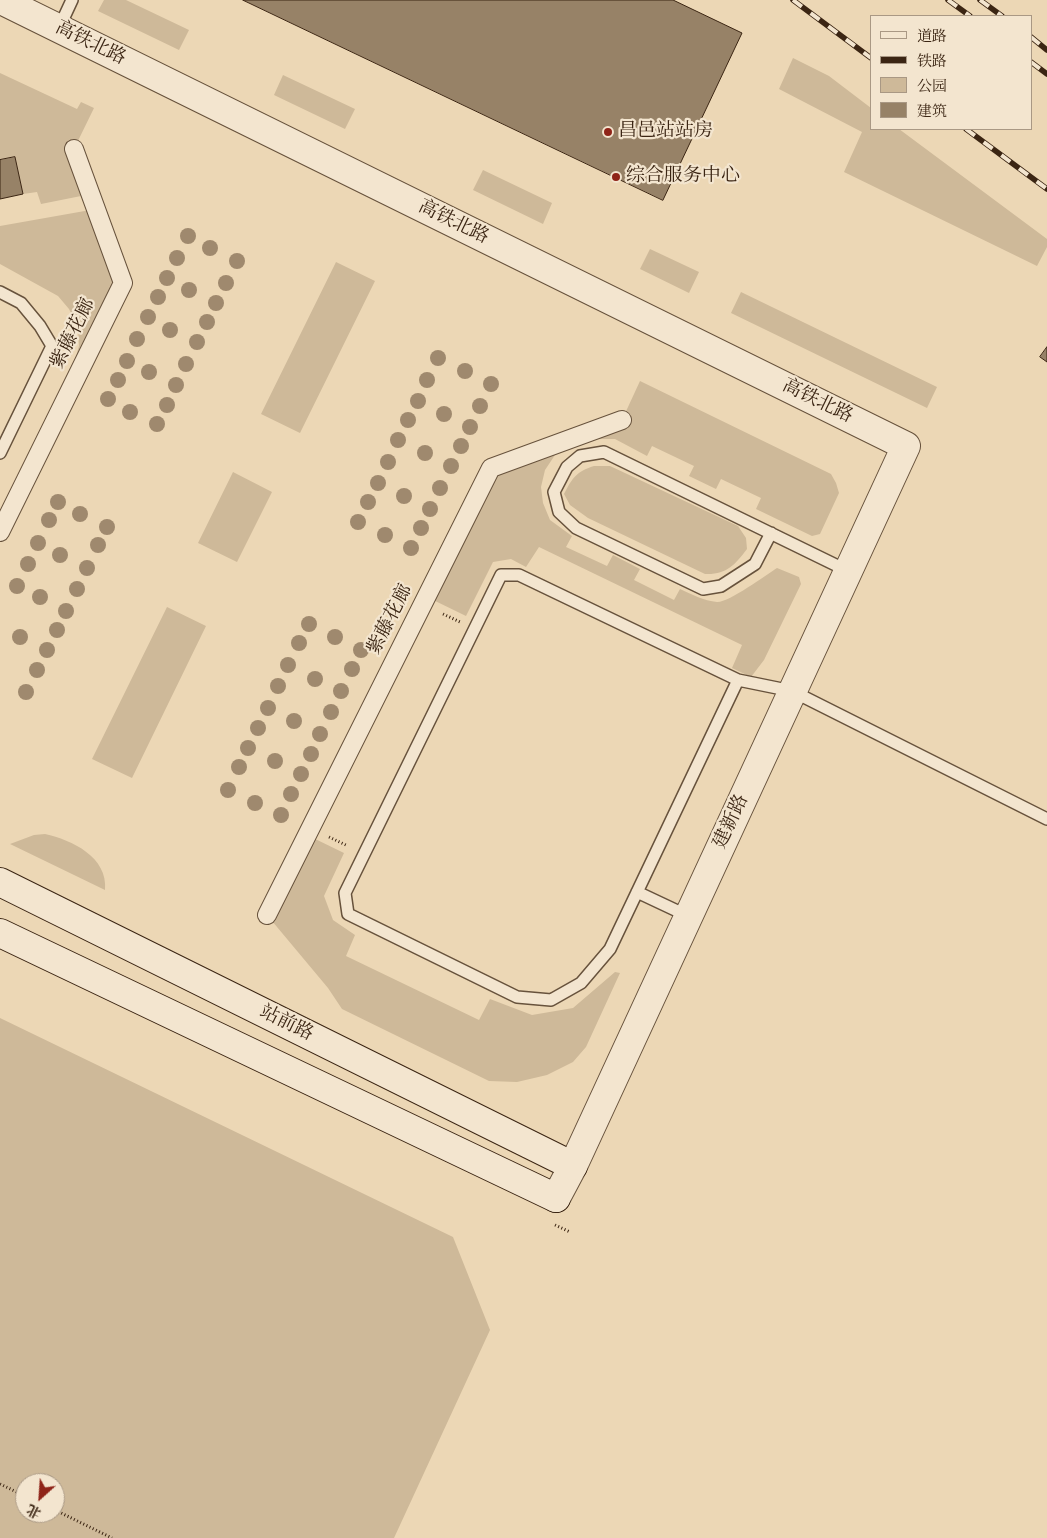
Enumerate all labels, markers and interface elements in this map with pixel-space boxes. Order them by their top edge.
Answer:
legend [870,15,1032,130]
street label: 高铁北路 [51,17,129,71]
text: 道路 [917,27,947,46]
text: 铁路 [917,52,947,71]
text: 公园 [917,77,947,96]
text: 建筑 [917,102,947,121]
place label: 昌邑站站房 [618,121,713,143]
marker: 昌邑站站房 [602,126,614,138]
place label: 综合服务中心 [626,166,740,188]
marker: 综合服务中心 [610,171,622,183]
street label: 高铁北路 [414,196,492,250]
street label: 紫藤花廊 [47,295,101,373]
street label: 高铁北路 [778,375,856,429]
street label: 紫藤花廊 [364,581,418,659]
street label: 建新路 [710,791,754,853]
street label: 站前路 [255,1001,317,1047]
north arrow [15,1473,65,1523]
text: 北 [24,1499,44,1522]

